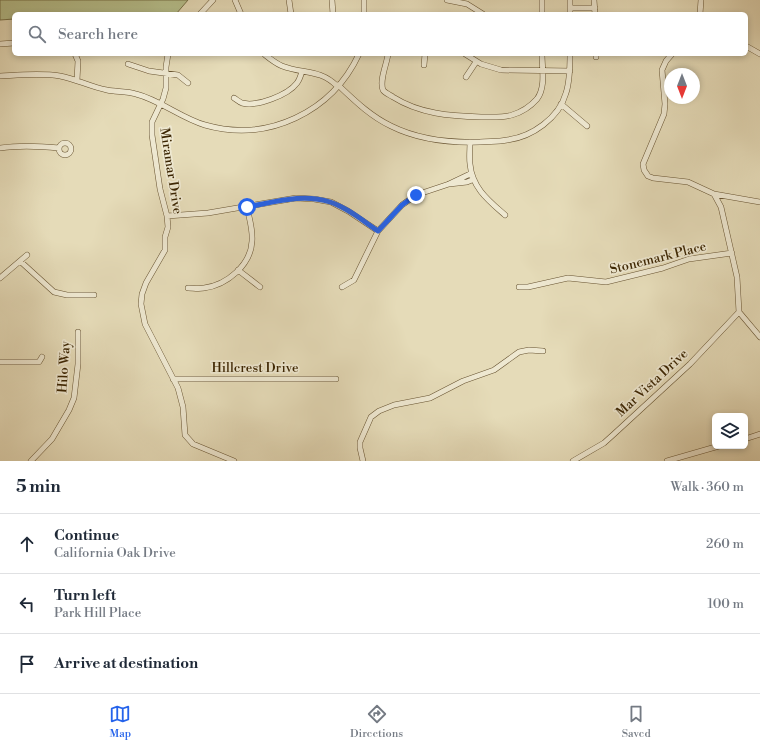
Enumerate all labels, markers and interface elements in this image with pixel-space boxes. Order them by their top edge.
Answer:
search box [12,12,748,56]
icon: search [26,23,48,45]
text: Search here [58,25,138,44]
north arrow [664,68,700,104]
street label: Miramar Drive [156,127,186,216]
route end [407,186,425,204]
route start [238,198,256,216]
street label: Stonemark Place [608,238,708,278]
street label: Hilo Way [54,340,74,394]
street label: Mar Vista Drive [613,345,691,420]
street label: Hillcrest Drive [211,360,299,376]
map controls [712,413,748,449]
button: layers [712,413,748,449]
text: 5 min [16,476,61,498]
text: Walk · 360 m [671,479,744,495]
text: Continue [54,526,119,545]
icon: ahead [16,533,38,555]
text: 260 m [706,536,744,552]
text: California Oak Drive [54,545,176,561]
text: Turn left [54,586,116,605]
icon: left [16,593,38,615]
text: 100 m [708,596,744,612]
text: Park Hill Place [54,605,141,621]
icon: arrive [16,653,38,675]
text: Arrive at destination [54,654,198,673]
tab: Map [109,703,131,741]
tab: Directions [350,703,403,741]
tab: Saved [622,703,651,741]

